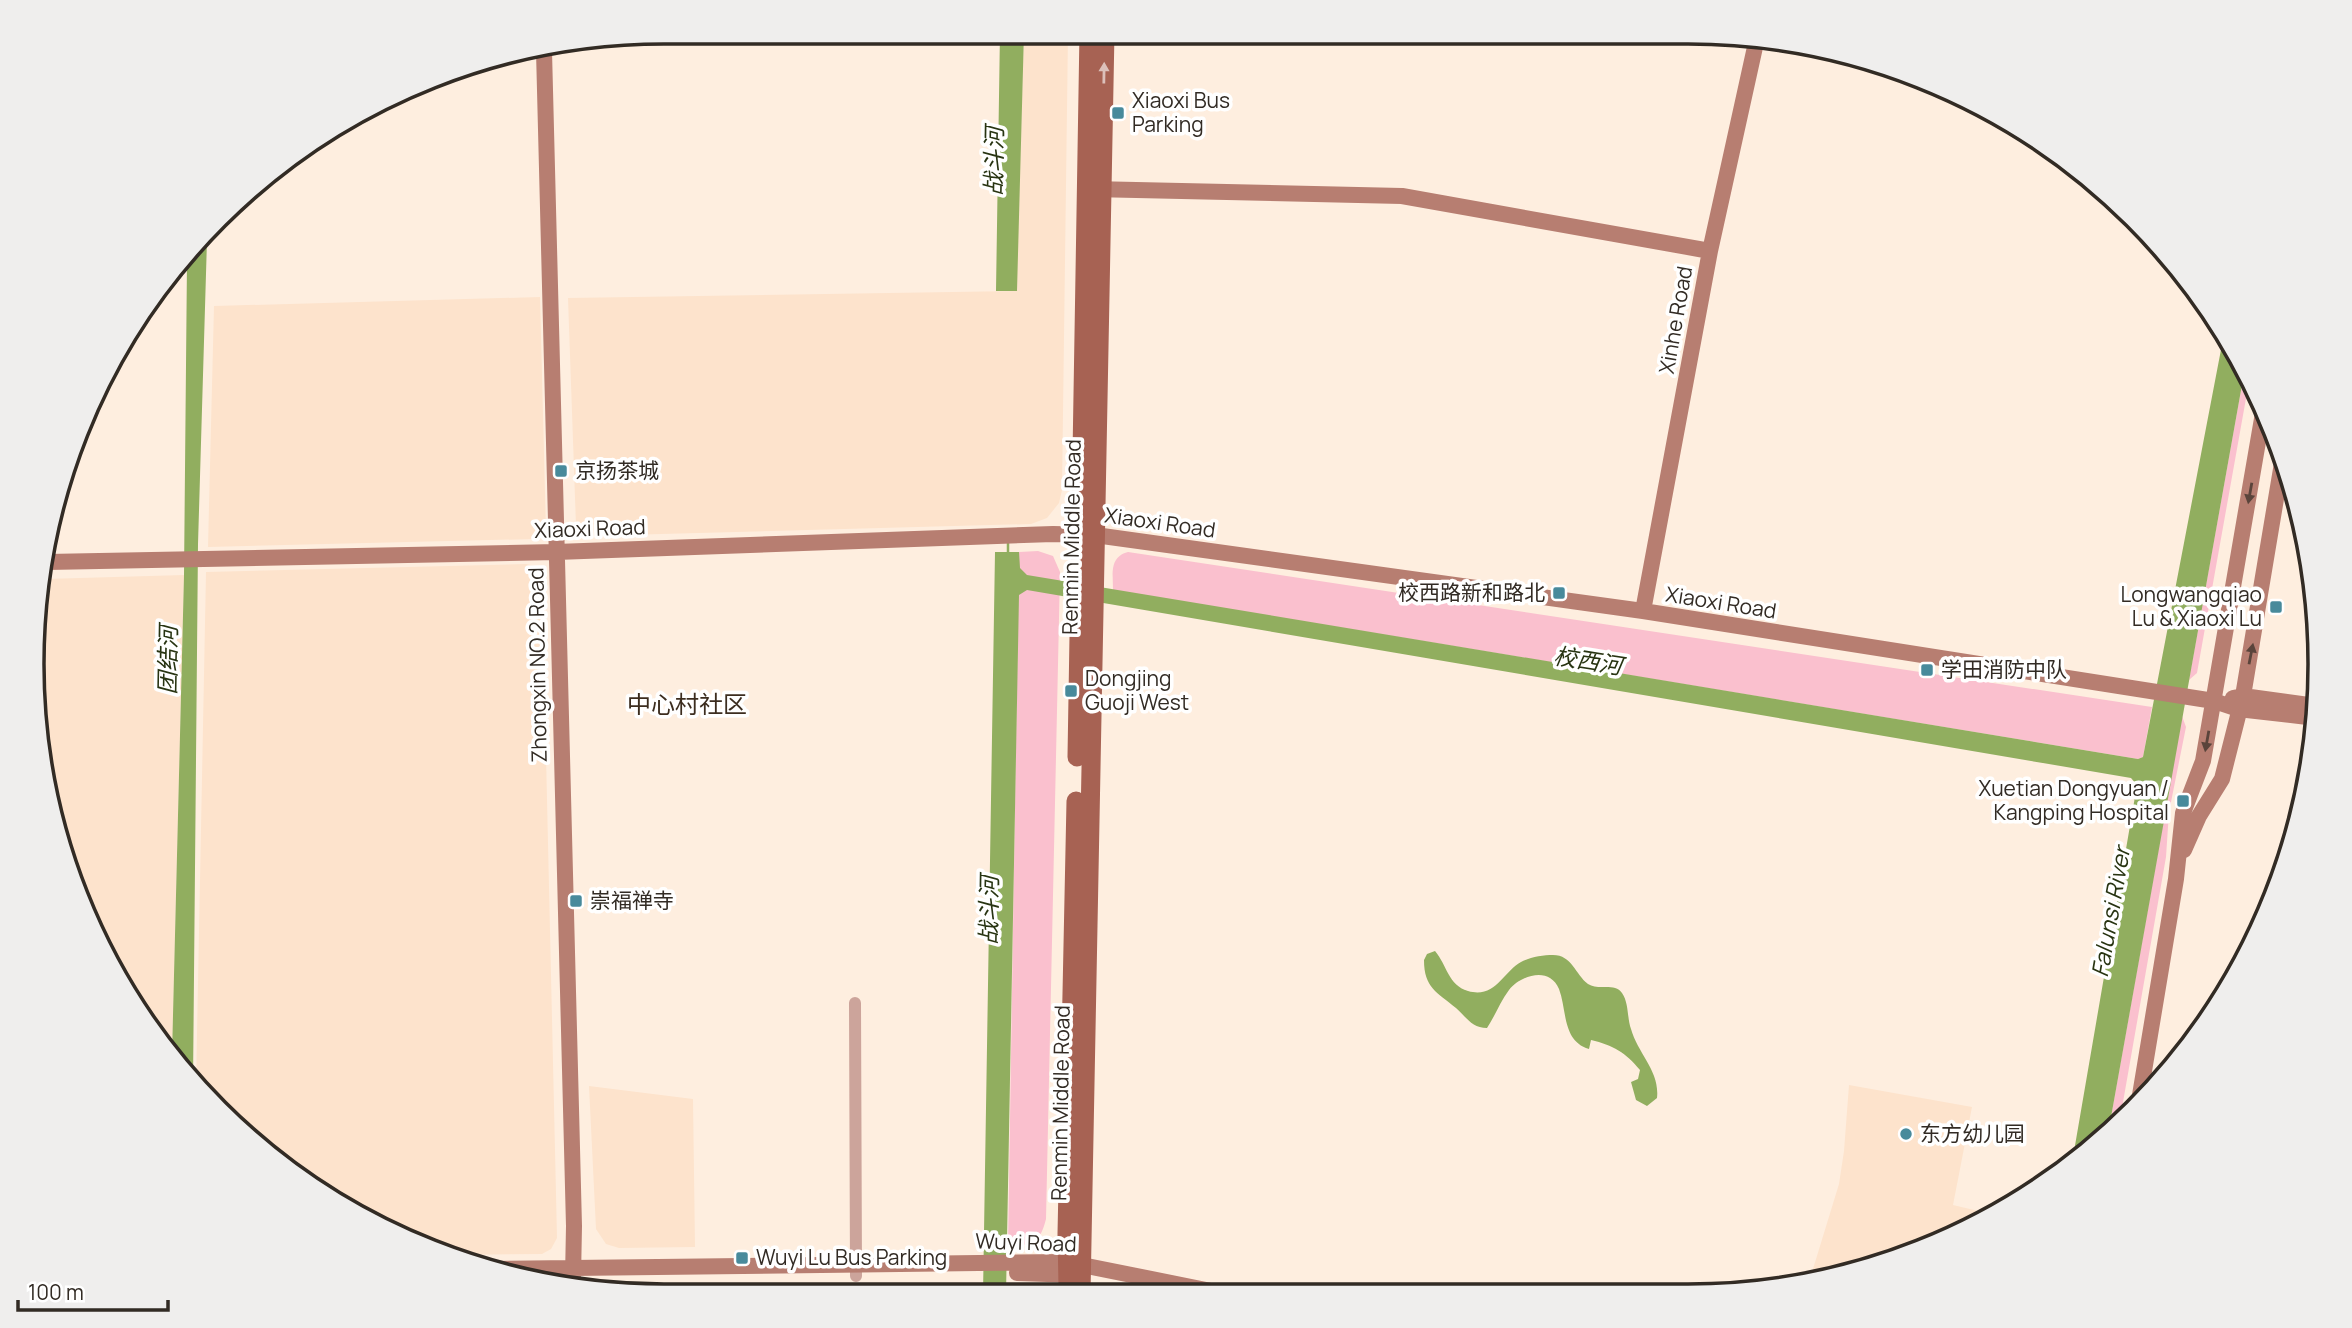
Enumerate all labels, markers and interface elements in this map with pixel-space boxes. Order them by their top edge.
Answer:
one-way arrow [1098,62,1110,84]
place label: Xiaoxi Bus Parking [1132,86,1230,138]
marker: Xiaoxi Bus Parking [1110,105,1126,121]
water label: 战斗河 [976,122,1010,196]
street label: Xinhe Road [1652,264,1698,376]
street label: Renmin Middle Road [1055,439,1087,635]
place label: 京扬茶城 [575,456,659,484]
marker: 京扬茶城 [553,463,569,479]
one-way arrow [2244,482,2255,504]
street label: Xiaoxi Road [1103,500,1217,544]
street label: Xiaoxi Road [534,512,646,544]
street label: Zhongxin NO.2 Road [521,567,553,763]
place label: 校西路新和路北 [1398,578,1545,606]
street label: Xiaoxi Road [1664,579,1778,625]
place label: Longwangqiao Lu & Xiaoxi Lu [2120,580,2262,632]
marker: 校西路新和路北 [1551,585,1567,601]
marker: Longwangqiao Lu & Xiaoxi Lu [2268,599,2284,615]
water label: 团结河 [150,621,184,695]
water label: 校西河 [1552,639,1629,682]
one-way arrow [2245,643,2256,665]
place label: 学田消防中队 [1941,655,2067,683]
marker: 学田消防中队 [1919,662,1935,678]
place label: Dongjing Guoji West [1085,664,1189,716]
marker: Dongjing Guoji West [1063,683,1079,699]
district label: 中心村社区 [627,687,747,720]
one-way arrow [2201,730,2212,752]
place label: Xuetian Dongyuan / Kangping Hospital [1978,774,2169,826]
marker: Xuetian Dongyuan / Kangping Hospital [2175,793,2191,809]
water label: Falunsi River [2083,842,2138,979]
water label: 战斗河 [971,871,1005,945]
place label: 崇福禅寺 [590,886,674,914]
marker: 崇福禅寺 [568,893,584,909]
street label: Renmin Middle Road [1044,1005,1076,1201]
place label: 东方幼儿园 [1920,1119,2025,1147]
marker: 东方幼儿园 [1898,1126,1914,1142]
street label: Wuyi Road [975,1226,1077,1258]
place label: Wuyi Lu Bus Parking [756,1243,947,1271]
marker: Wuyi Lu Bus Parking [734,1250,750,1266]
scale bar [18,1268,168,1312]
text: 100 m [28,1278,84,1306]

